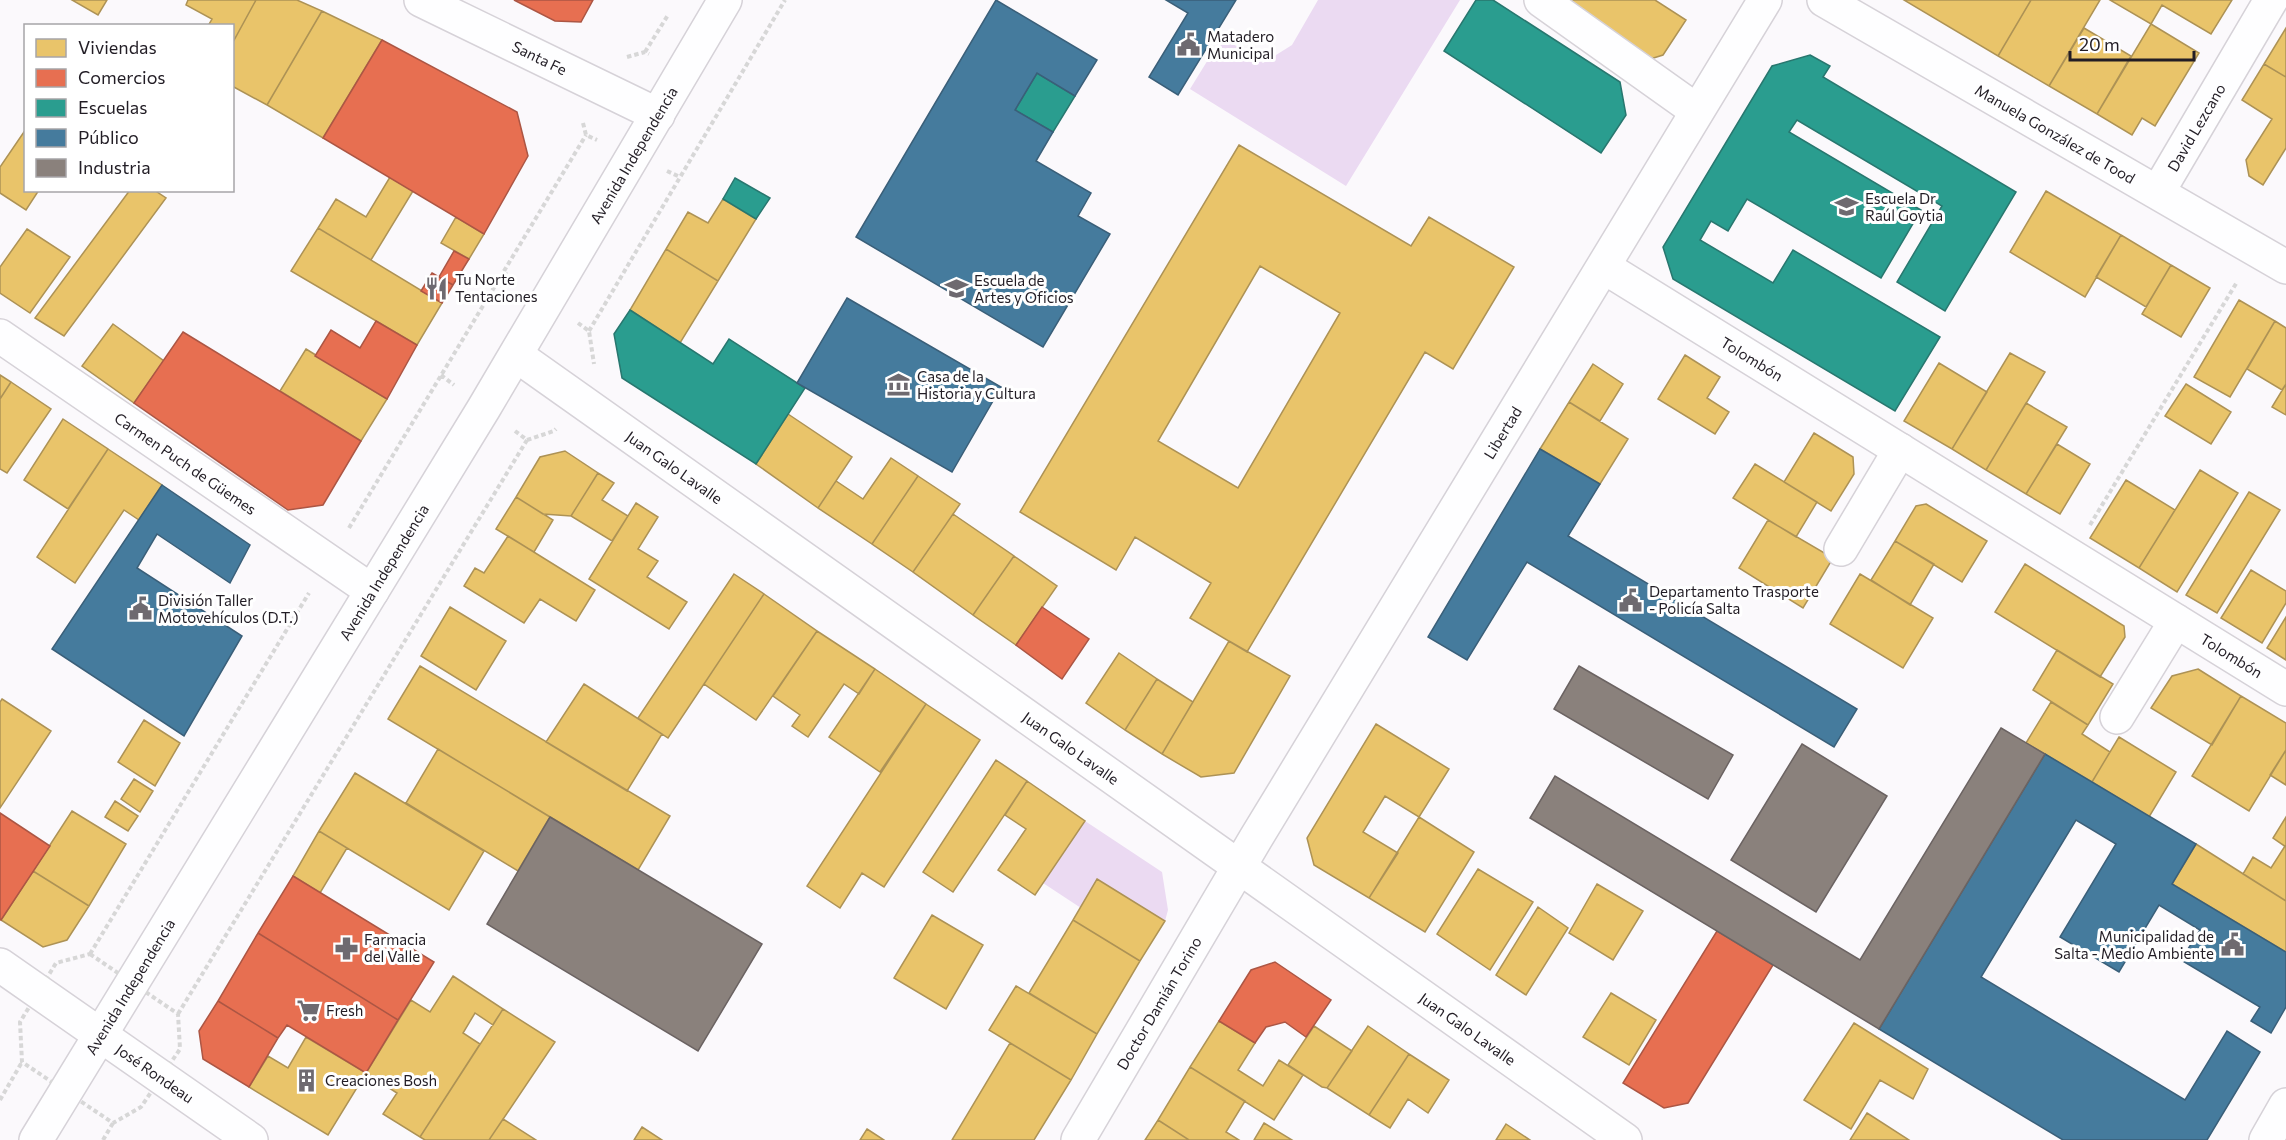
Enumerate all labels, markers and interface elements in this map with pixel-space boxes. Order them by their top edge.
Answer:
legend [24,24,234,192]
scale bar [2070,24,2194,62]
place label: Matadero Municipal [1207,27,1274,62]
public building icon: Matadero Municipal [1176,32,1202,58]
text: 20 m [2079,33,2120,55]
text: Viviendas [78,36,157,58]
street label: Santa Fe [510,37,570,78]
text: Comercios [78,66,165,88]
street label: Manuela González de Tood [1972,80,2138,187]
street label: David Lezcano [2163,80,2229,174]
street label: Avenida Independencia [586,83,681,227]
text: Escuelas [78,96,147,118]
text: Público [78,126,139,148]
text: Industria [78,156,151,178]
place label: Escuela Dr Raúl Goytia [1865,189,1943,224]
school or university icon: Escuela Dr Raúl Goytia [1834,194,1860,220]
place label: Tu Norte Tentaciones [455,270,538,305]
place label: Escuela de Artes y Oficios [974,271,1074,306]
restaurant icon: Tu Norte Tentaciones [424,275,450,301]
school or university icon: Escuela de Artes y Oficios [943,276,969,302]
street label: Tolombón [1718,333,1786,385]
place label: Casa de la Historia y Cultura [917,367,1036,402]
museum icon: Casa de la Historia y Cultura [886,372,912,398]
street label: Libertad [1480,403,1525,462]
street label: Carmen Puch de Güemes [111,408,260,518]
street label: Juan Galo Lavalle [623,427,726,507]
street label: Avenida Independencia [335,501,432,643]
place label: Departamento Trasporte - Policía Salta [1649,582,1819,617]
public building icon: Departamento Trasporte - Policía Salta [1618,587,1644,613]
place label: División Taller Motovehículos (D.T.) [158,591,299,626]
public building icon: División Taller Motovehículos (D.T.) [127,596,153,622]
street label: Tolombón [2197,629,2266,681]
street label: Juan Galo Lavalle [1019,708,1123,788]
street label: Avenida Independencia [82,915,178,1058]
place label: Municipalidad de Salta - Medio Ambiente [2054,927,2214,962]
place label: Farmacia del Valle [364,930,426,965]
public building icon: Municipalidad de Salta - Medio Ambiente [2219,932,2245,958]
street label: Doctor Damián Torino [1113,933,1205,1073]
pharmacy icon: Farmacia del Valle [333,935,359,961]
street label: Juan Galo Lavalle [1416,988,1519,1069]
supermarket icon: Fresh [295,997,321,1023]
place label: Fresh [326,1001,363,1019]
street label: José Rondeau [113,1040,197,1106]
building icon: Creaciones Bosh [294,1067,320,1093]
place label: Creaciones Bosh [325,1071,437,1089]

